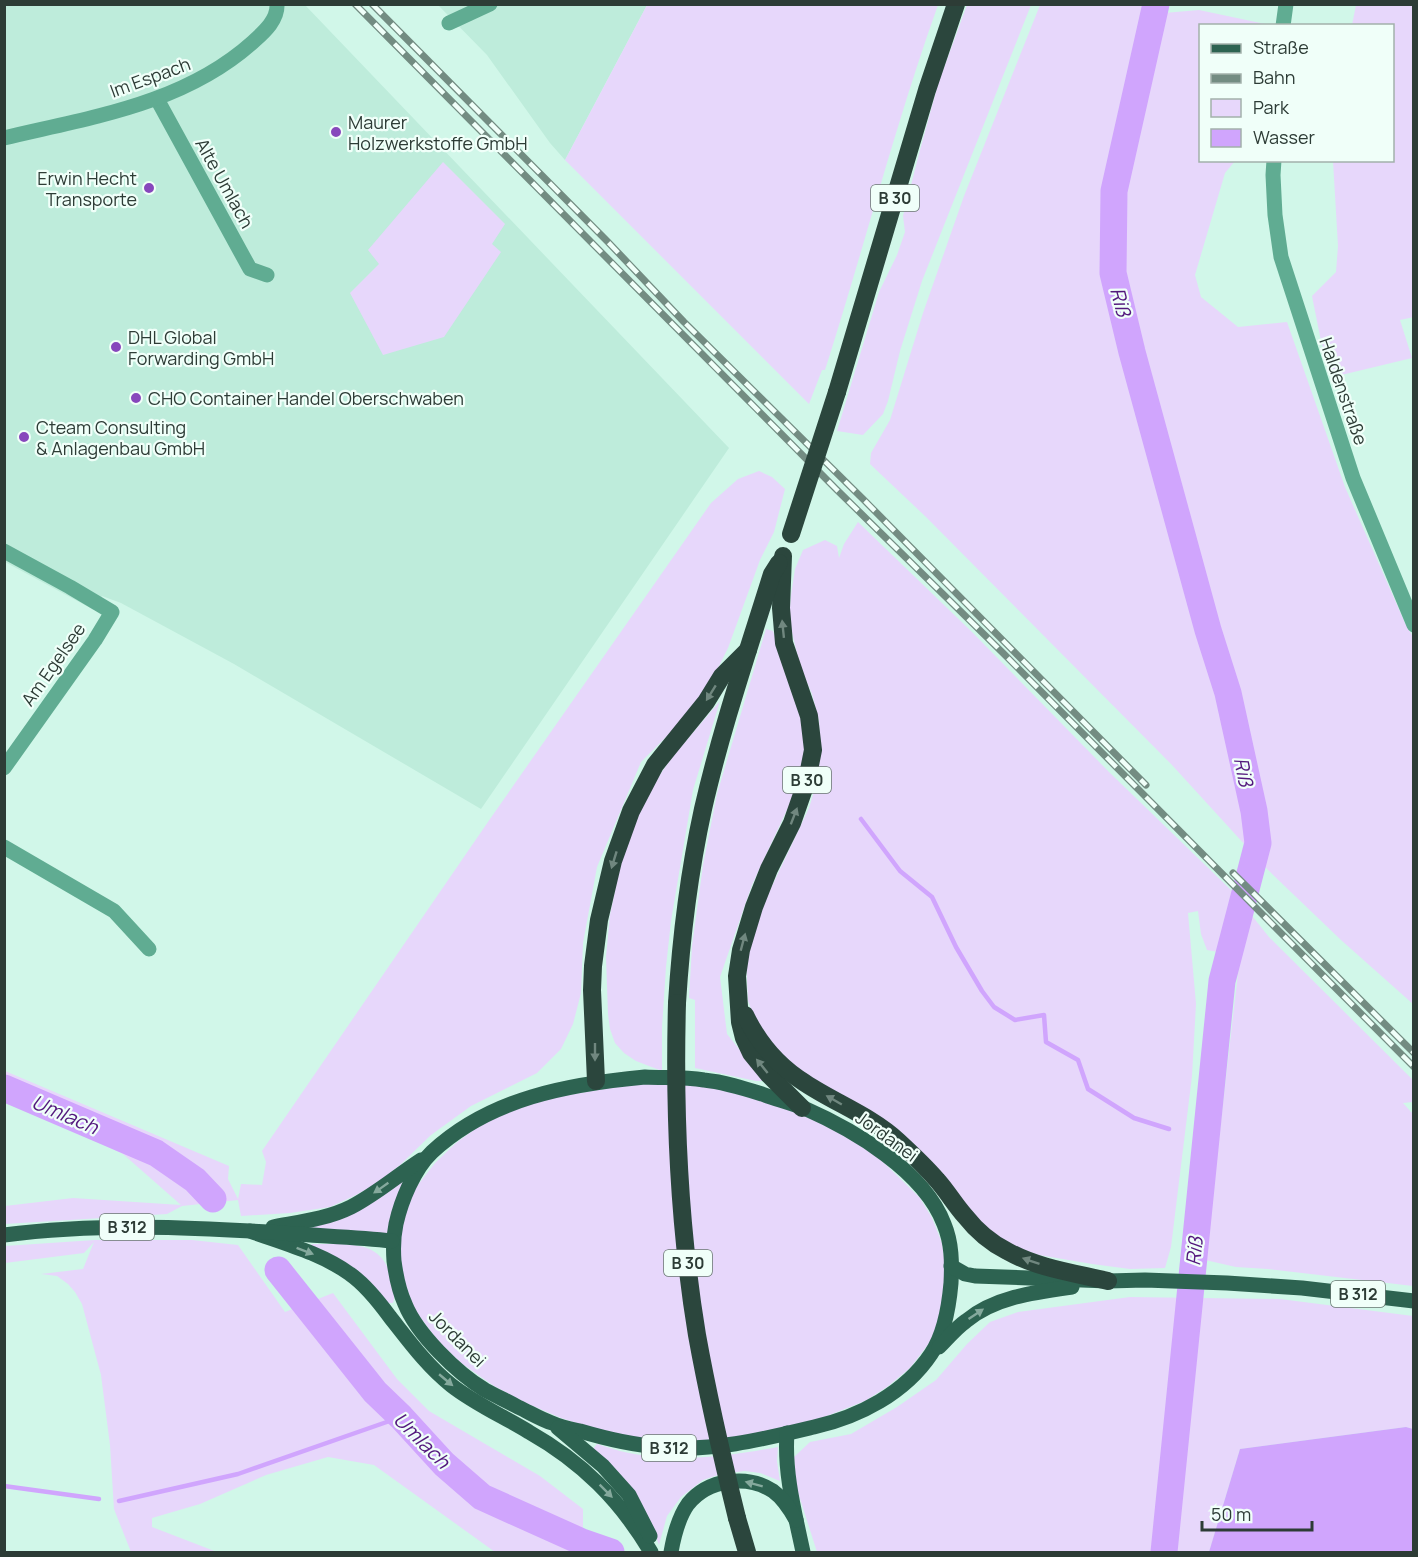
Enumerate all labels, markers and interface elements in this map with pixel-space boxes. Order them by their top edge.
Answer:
legend [1199,24,1394,162]
text: Straße [1253,35,1309,59]
street label: Im Espach [106,51,194,103]
text: Bahn [1253,65,1295,89]
text: Park [1253,95,1290,119]
place label: Maurer Holzwerkstoffe GmbH [348,110,527,155]
marker: Maurer Holzwerkstoffe GmbH [329,125,343,139]
text: Wasser [1253,125,1315,149]
street label: Alte Umlach [190,134,260,232]
place label: Erwin Hecht Transporte [37,166,137,211]
marker: Erwin Hecht Transporte [142,181,156,195]
road number: B 30 [871,185,919,211]
water label: Riß [1104,284,1138,321]
place label: DHL Global Forwarding GmbH [128,325,274,370]
street label: Haldenstraße [1314,334,1374,448]
marker: DHL Global Forwarding GmbH [109,340,123,354]
place label: CHO Container Handel Oberschwaben [148,386,464,410]
marker: CHO Container Handel Oberschwaben [129,391,143,405]
place label: Cteam Consulting & Anlagenbau GmbH [36,415,205,460]
marker: Cteam Consulting & Anlagenbau GmbH [17,430,31,444]
street label: Am Egelsee [16,618,90,710]
one-way arrow [778,619,788,638]
one-way arrow [706,685,717,701]
water label: Riß [1228,755,1260,790]
road number: B 30 [783,767,831,793]
one-way arrow [789,807,799,825]
one-way arrow [609,851,618,869]
one-way arrow [739,933,748,951]
one-way arrow [590,1043,600,1062]
one-way arrow [755,1058,768,1074]
water label: Umlach [28,1088,103,1140]
one-way arrow [825,1095,842,1105]
street label: Jordanei [851,1105,923,1167]
one-way arrow [373,1182,389,1193]
road number: B 312 [100,1214,154,1240]
water label: Riß [1179,1234,1209,1267]
one-way arrow [296,1246,314,1256]
road number: B 30 [664,1250,712,1276]
one-way arrow [1022,1256,1040,1266]
road number: B 312 [1331,1281,1385,1307]
street label: Jordanei [424,1304,492,1372]
one-way arrow [968,1309,984,1320]
one-way arrow [438,1374,454,1387]
water label: Umlach [388,1406,457,1475]
road number: B 312 [642,1435,696,1461]
one-way arrow [745,1479,763,1488]
one-way arrow [598,1483,612,1497]
scale bar [1202,1494,1312,1532]
text: 50 m [1211,1502,1251,1526]

